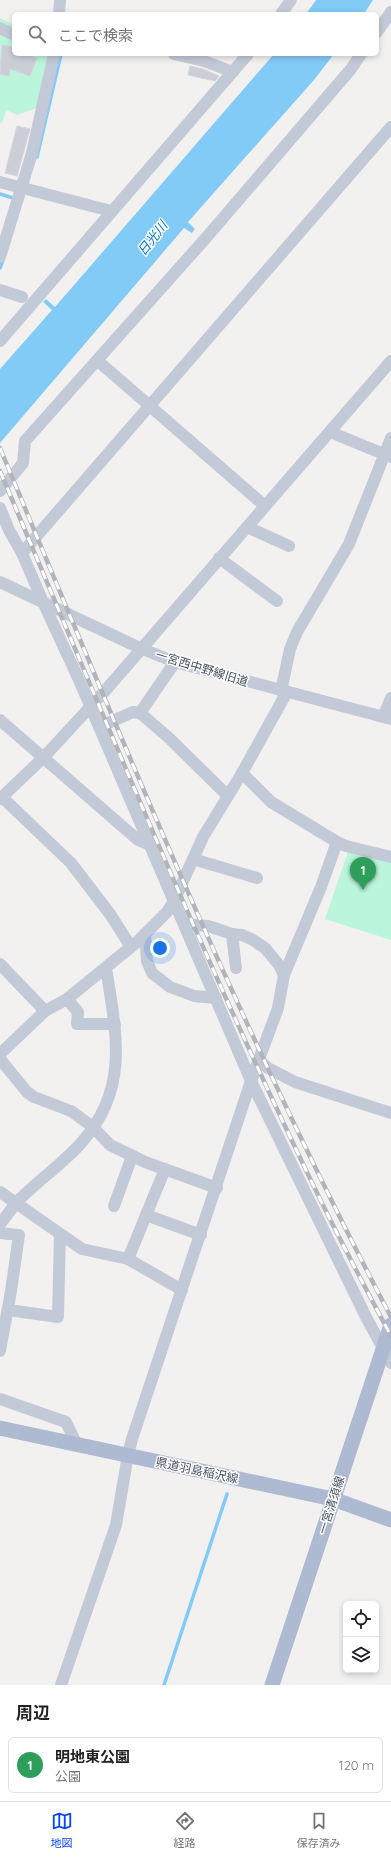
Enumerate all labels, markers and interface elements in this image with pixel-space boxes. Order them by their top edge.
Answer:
search box [12,12,379,56]
icon: search [26,23,48,45]
text: ここで検索 [58,26,133,45]
water label: 日光川 [134,216,172,258]
street label: 一宮西中野線旧道 [154,647,250,689]
pin: 1 [350,857,376,890]
your location [150,938,170,958]
street label: 県道羽島稲沢線 [154,1454,240,1486]
street label: 一宮清須線 [315,1474,347,1536]
map controls [343,1601,379,1673]
button: locate [343,1601,379,1637]
button: layers [343,1637,379,1673]
text: 周辺 [16,1702,50,1723]
text: 明地東公園 [55,1747,130,1766]
text: 1 [27,1757,33,1773]
text: 120 m [339,1757,374,1773]
text: 公園 [55,1768,81,1784]
tab: 地図 [51,1810,73,1850]
tab: 経路 [174,1810,196,1850]
tab: 保存済み [297,1810,341,1850]

